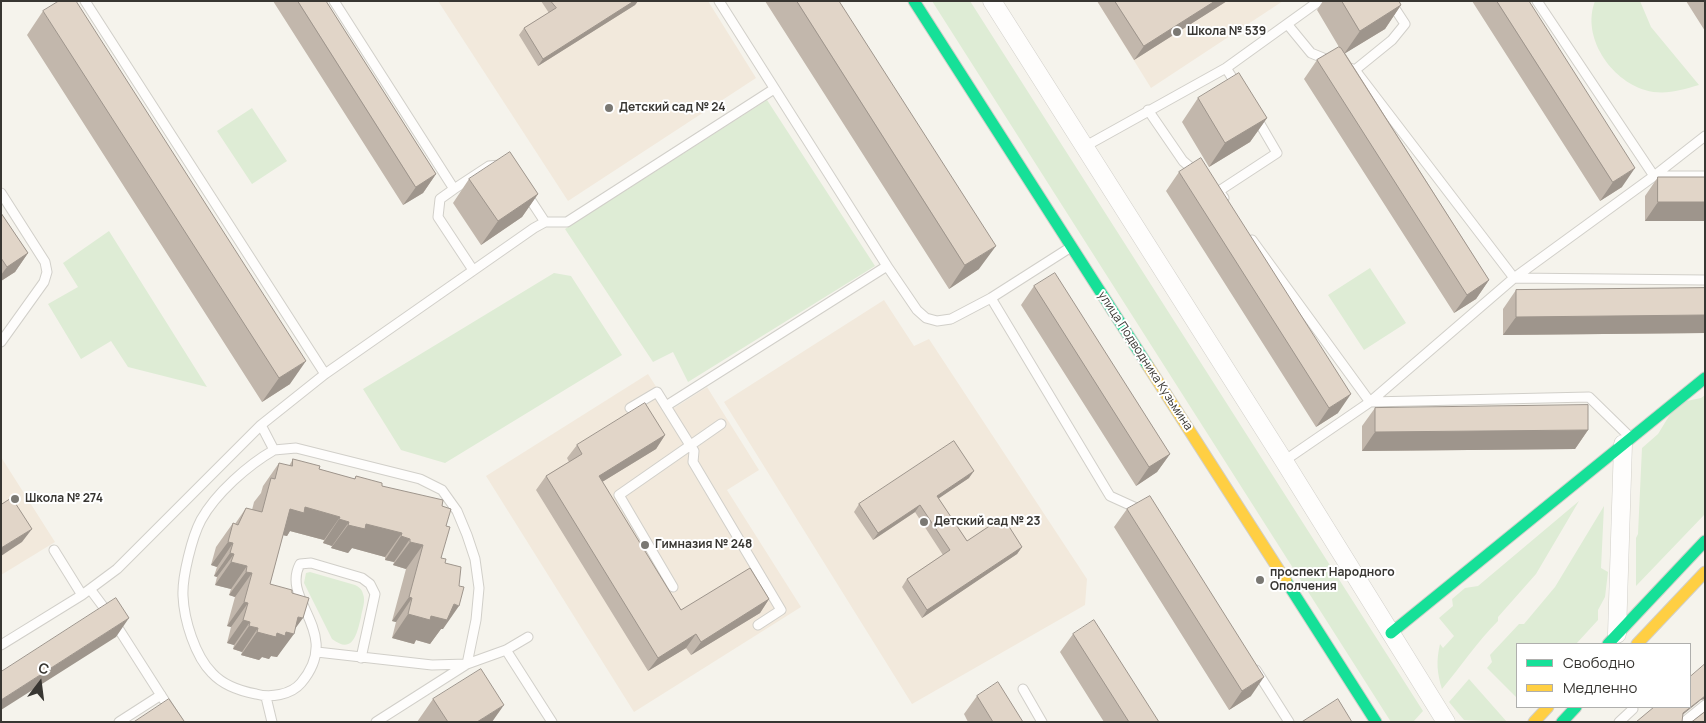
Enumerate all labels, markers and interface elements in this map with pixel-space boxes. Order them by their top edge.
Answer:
place label: Школа № 539 [1187,25,1266,39]
marker: Школа № 539 [1171,26,1183,38]
place label: Детский сад № 24 [619,101,726,115]
marker: Детский сад № 24 [603,102,615,114]
street label: улица Подводника Кузьмина [1095,289,1195,433]
place label: Школа № 274 [25,492,103,506]
marker: Школа № 274 [9,493,21,505]
place label: Детский сад № 23 [934,515,1040,529]
marker: Детский сад № 23 [918,516,930,528]
place label: Гимназия № 248 [655,538,752,552]
marker: Гимназия № 248 [639,539,651,551]
place label: проспект Народного Ополчения [1270,566,1395,594]
marker: проспект Народного Ополчения [1254,574,1266,586]
legend [1516,643,1691,708]
text: Свободно [1563,652,1635,673]
north arrow [15,658,65,708]
text: С [37,658,51,679]
text: Медленно [1563,677,1637,698]

